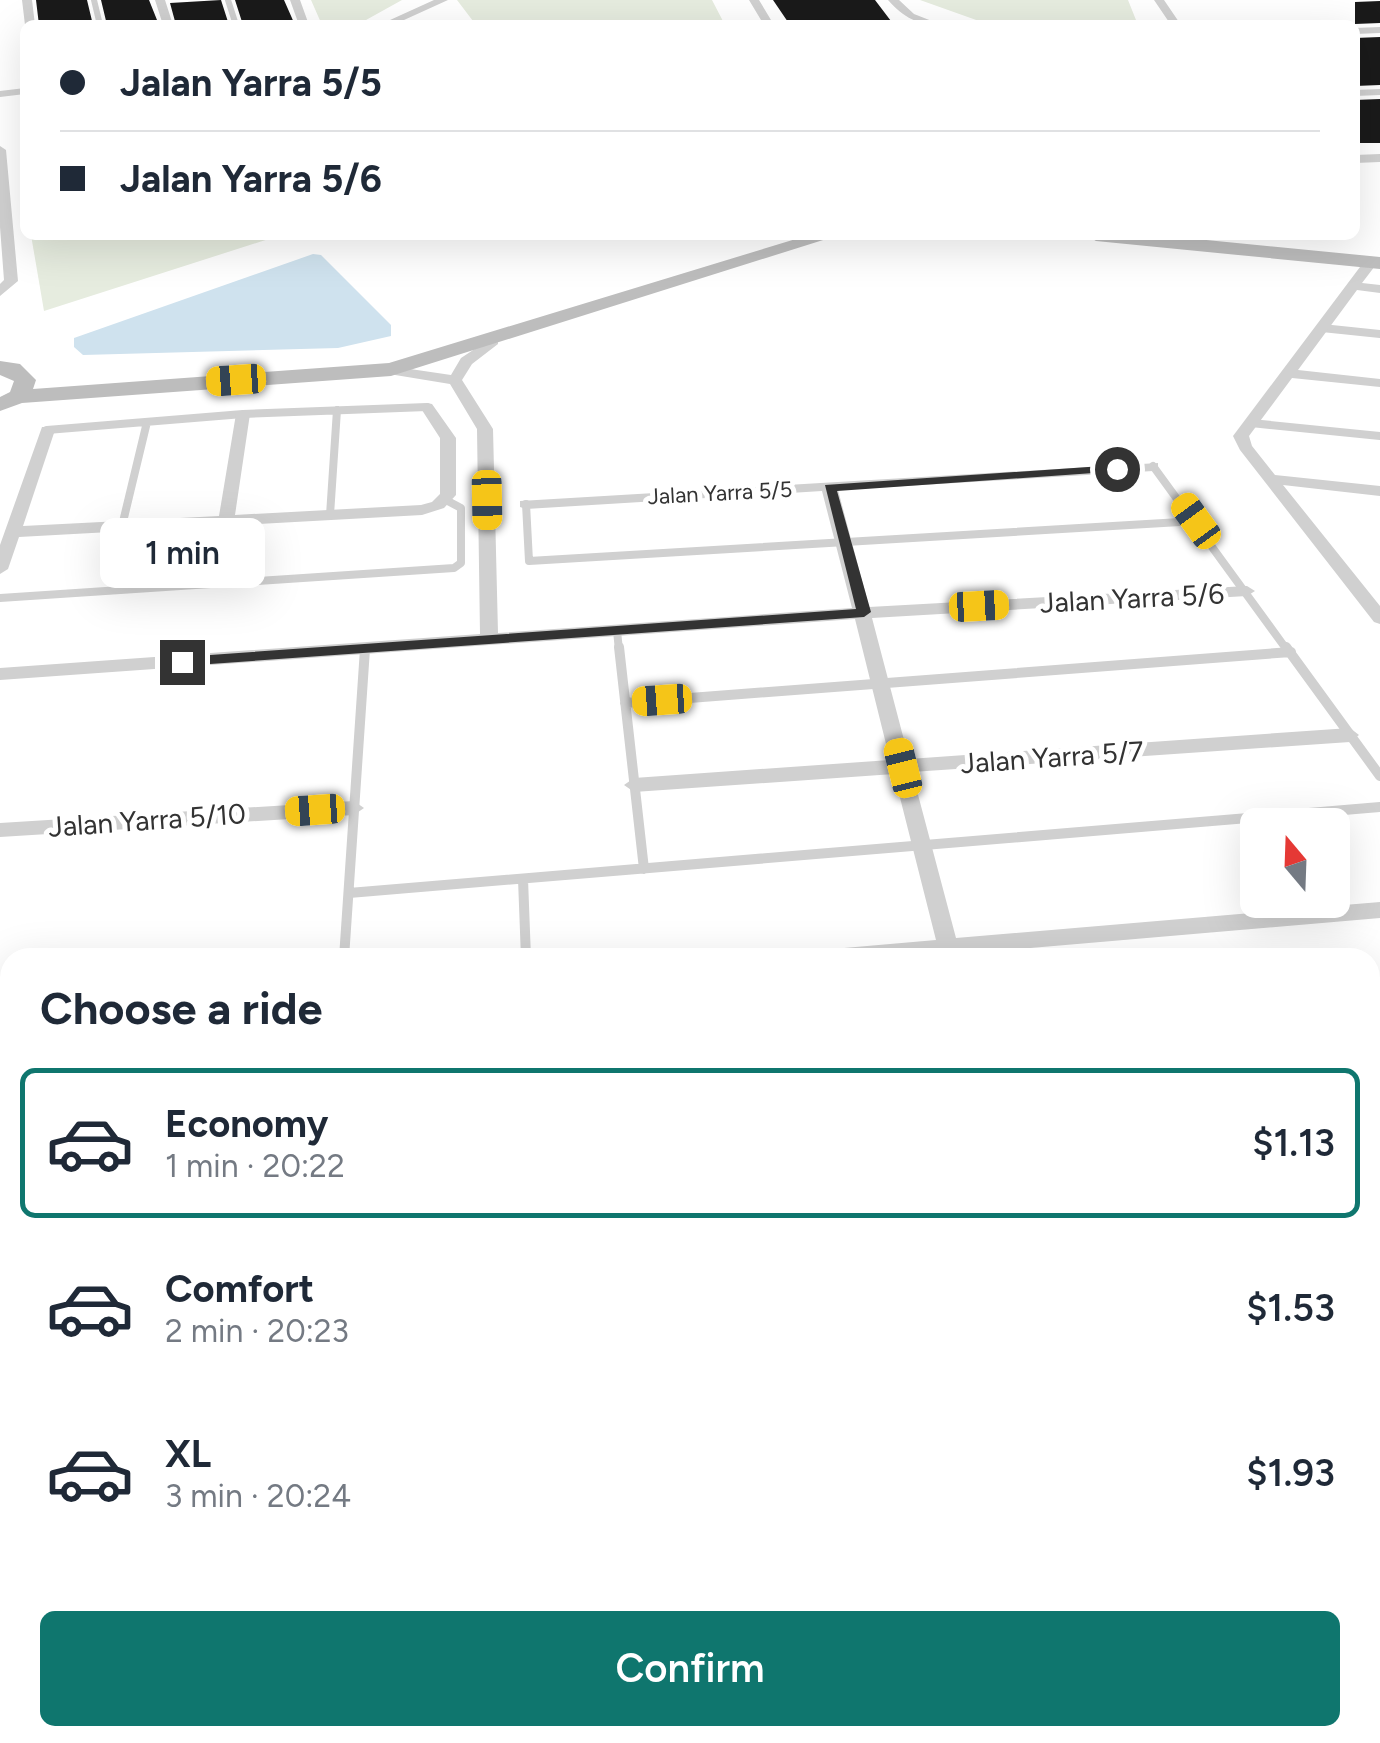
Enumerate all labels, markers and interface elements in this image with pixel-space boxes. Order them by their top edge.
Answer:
text: Jalan Yarra 5/5 [120,60,382,106]
text: Jalan Yarra 5/6 [120,156,382,202]
car [205,363,267,397]
route start [1095,447,1140,492]
car [471,470,503,530]
street label: Jalan Yarra 5/5 [647,476,793,510]
car [1166,488,1226,554]
callout: 1 min [100,517,264,587]
text: 1 min [145,534,220,572]
street label: Jalan Yarra 5/6 [1039,576,1225,620]
car [948,589,1010,623]
route end [160,640,205,685]
car [631,683,693,717]
street label: Jalan Yarra 5/7 [959,734,1145,780]
car [881,735,925,801]
car [284,793,346,827]
street label: Jalan Yarra 5/10 [47,796,247,844]
north arrow [1240,808,1350,918]
map controls [1240,808,1350,918]
text: Choose a ride [40,981,322,1035]
icon: car [45,1098,135,1188]
text: Economy [165,1101,328,1147]
text: $1.13 [1252,1120,1335,1166]
text: 1 min · 20:22 [165,1147,345,1185]
icon: car [45,1263,135,1353]
text: Comfort [165,1266,314,1312]
text: $1.53 [1246,1285,1335,1331]
text: 2 min · 20:23 [165,1312,349,1350]
icon: car [45,1428,135,1518]
text: XL [165,1431,211,1477]
text: $1.93 [1246,1450,1335,1496]
text: 3 min · 20:24 [165,1477,351,1515]
button: Confirm [40,1611,1340,1726]

